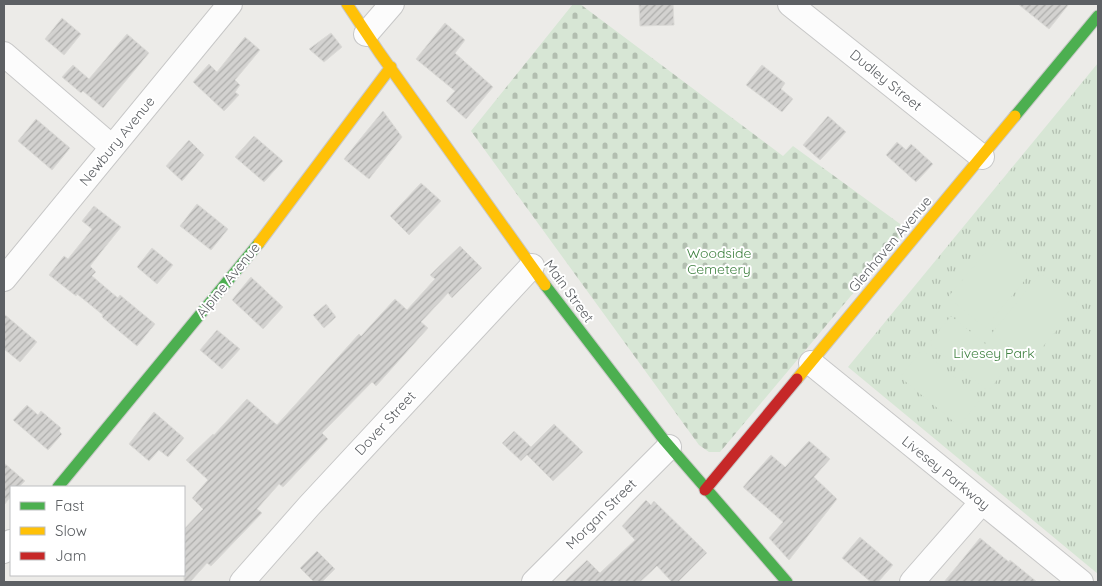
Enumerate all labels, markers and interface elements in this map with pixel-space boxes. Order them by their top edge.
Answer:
street label: Dudley Street [846,45,926,115]
street label: Newbury Avenue [75,92,159,189]
street label: Glenhaven Avenue [844,192,936,296]
street label: Alpine Avenue [192,239,264,321]
park label: Woodside Cemetery [687,244,751,278]
street label: Main Street [540,256,598,326]
park label: Livesey Park [953,344,1035,362]
street label: Dover Street [351,387,419,459]
street label: Livesey Parkway [898,432,994,514]
street label: Morgan Street [562,475,640,553]
legend [10,486,185,576]
text: Fast [55,496,84,515]
text: Slow [55,521,87,540]
text: Jam [55,546,86,565]

